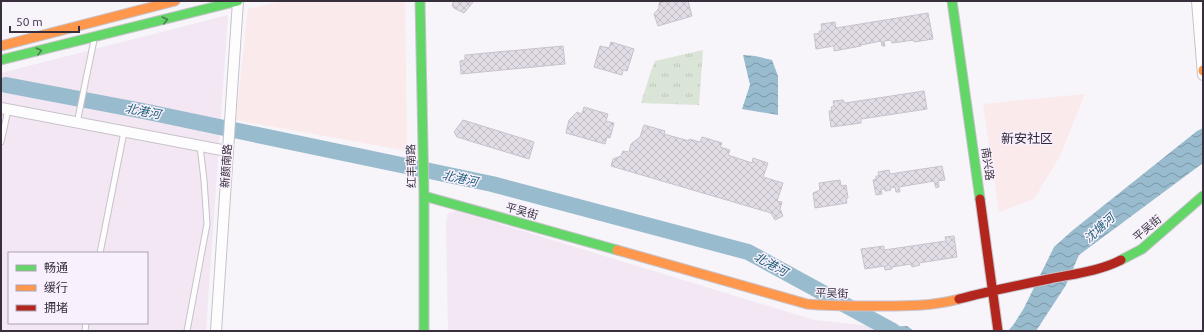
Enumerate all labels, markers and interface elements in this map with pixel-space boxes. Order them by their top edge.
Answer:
scale bar [10,8,79,34]
text: 50 m [16,15,43,28]
one-way arrow [162,16,168,24]
one-way arrow [35,47,42,56]
water label: 北港河 [124,101,164,121]
district label: 新安社区 [1001,131,1053,145]
street label: 新颜南路 [218,144,234,188]
street label: 红丰南路 [405,144,417,188]
street label: 南兴路 [980,147,996,181]
water label: 北港河 [441,168,481,189]
street label: 平吴街 [504,201,540,221]
water label: 沈塘河 [1081,210,1118,245]
street label: 平吴街 [1131,213,1163,243]
water label: 北港河 [752,250,792,279]
legend [8,252,148,324]
text: 畅通 [44,261,68,274]
text: 缓行 [44,281,68,294]
street label: 平吴街 [815,286,849,300]
text: 拥堵 [44,301,68,314]

